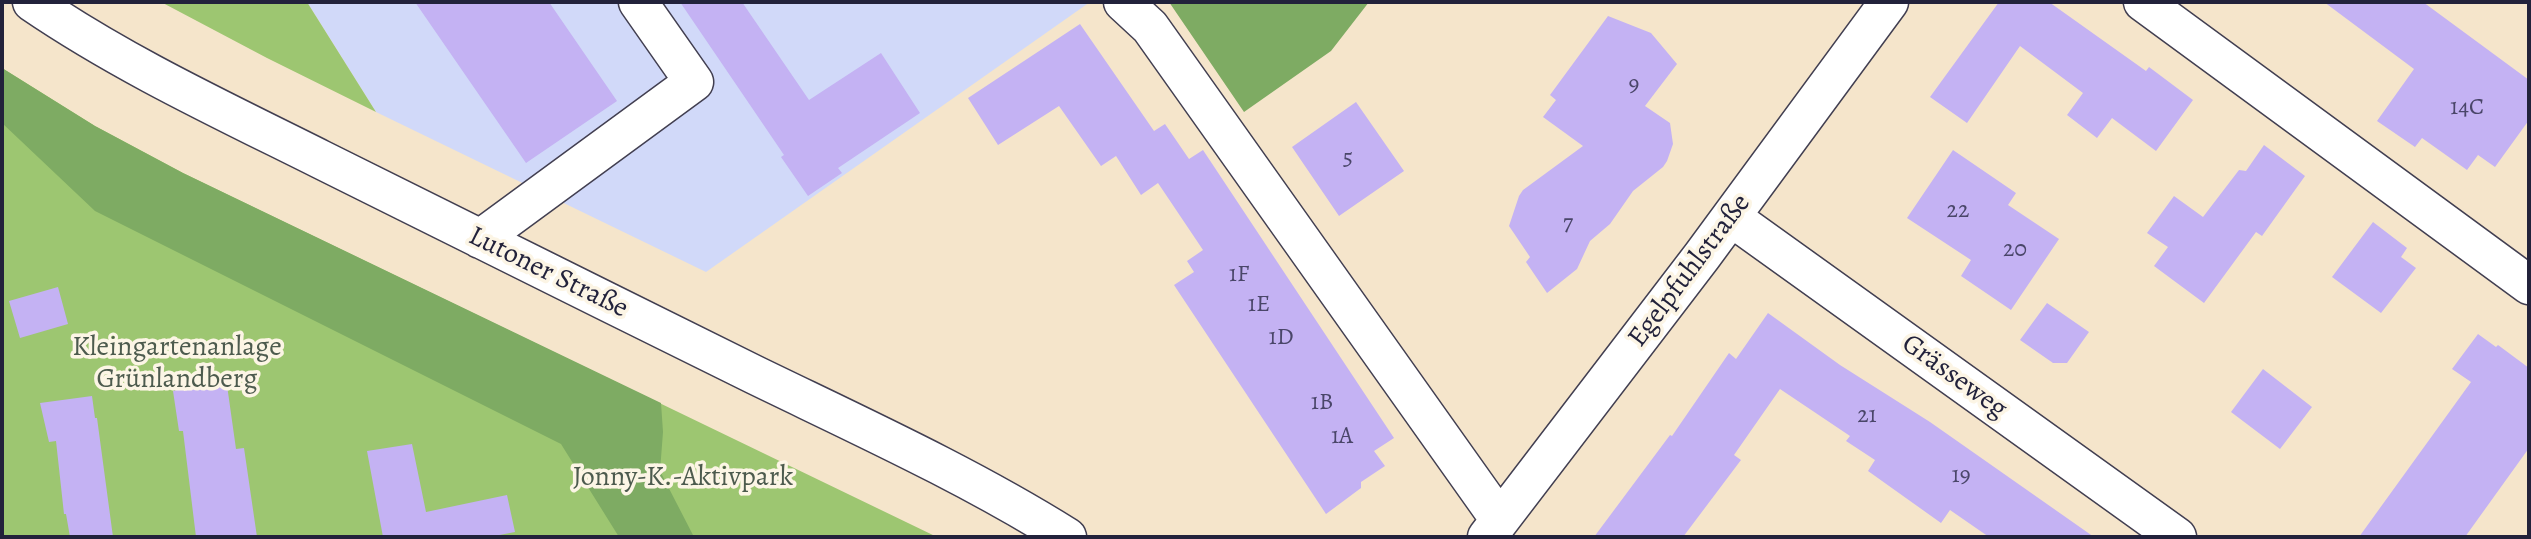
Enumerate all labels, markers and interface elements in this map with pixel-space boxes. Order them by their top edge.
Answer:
house number: 9 [1629,71,1639,99]
house number: 14C [2450,94,2484,122]
house number: 5 [1343,145,1353,173]
street label: Egelpfuhlstraße [1622,188,1758,354]
house number: 22 [1947,197,1969,225]
house number: 7 [1563,210,1573,238]
street label: Lutoner Straße [463,220,633,326]
house number: 20 [2003,236,2027,264]
house number: 1F [1229,261,1249,289]
house number: 1E [1248,291,1270,319]
house number: 1D [1268,324,1294,352]
street label: Grässeweg [1895,327,2013,427]
park label: Kleingartenanlage Grünlandberg [72,331,282,397]
house number: 1B [1311,389,1333,417]
house number: 21 [1857,402,1877,430]
house number: 1A [1331,423,1353,451]
park label: Jonny-K.-Aktivpark [573,461,793,495]
house number: 19 [1951,462,1971,490]

